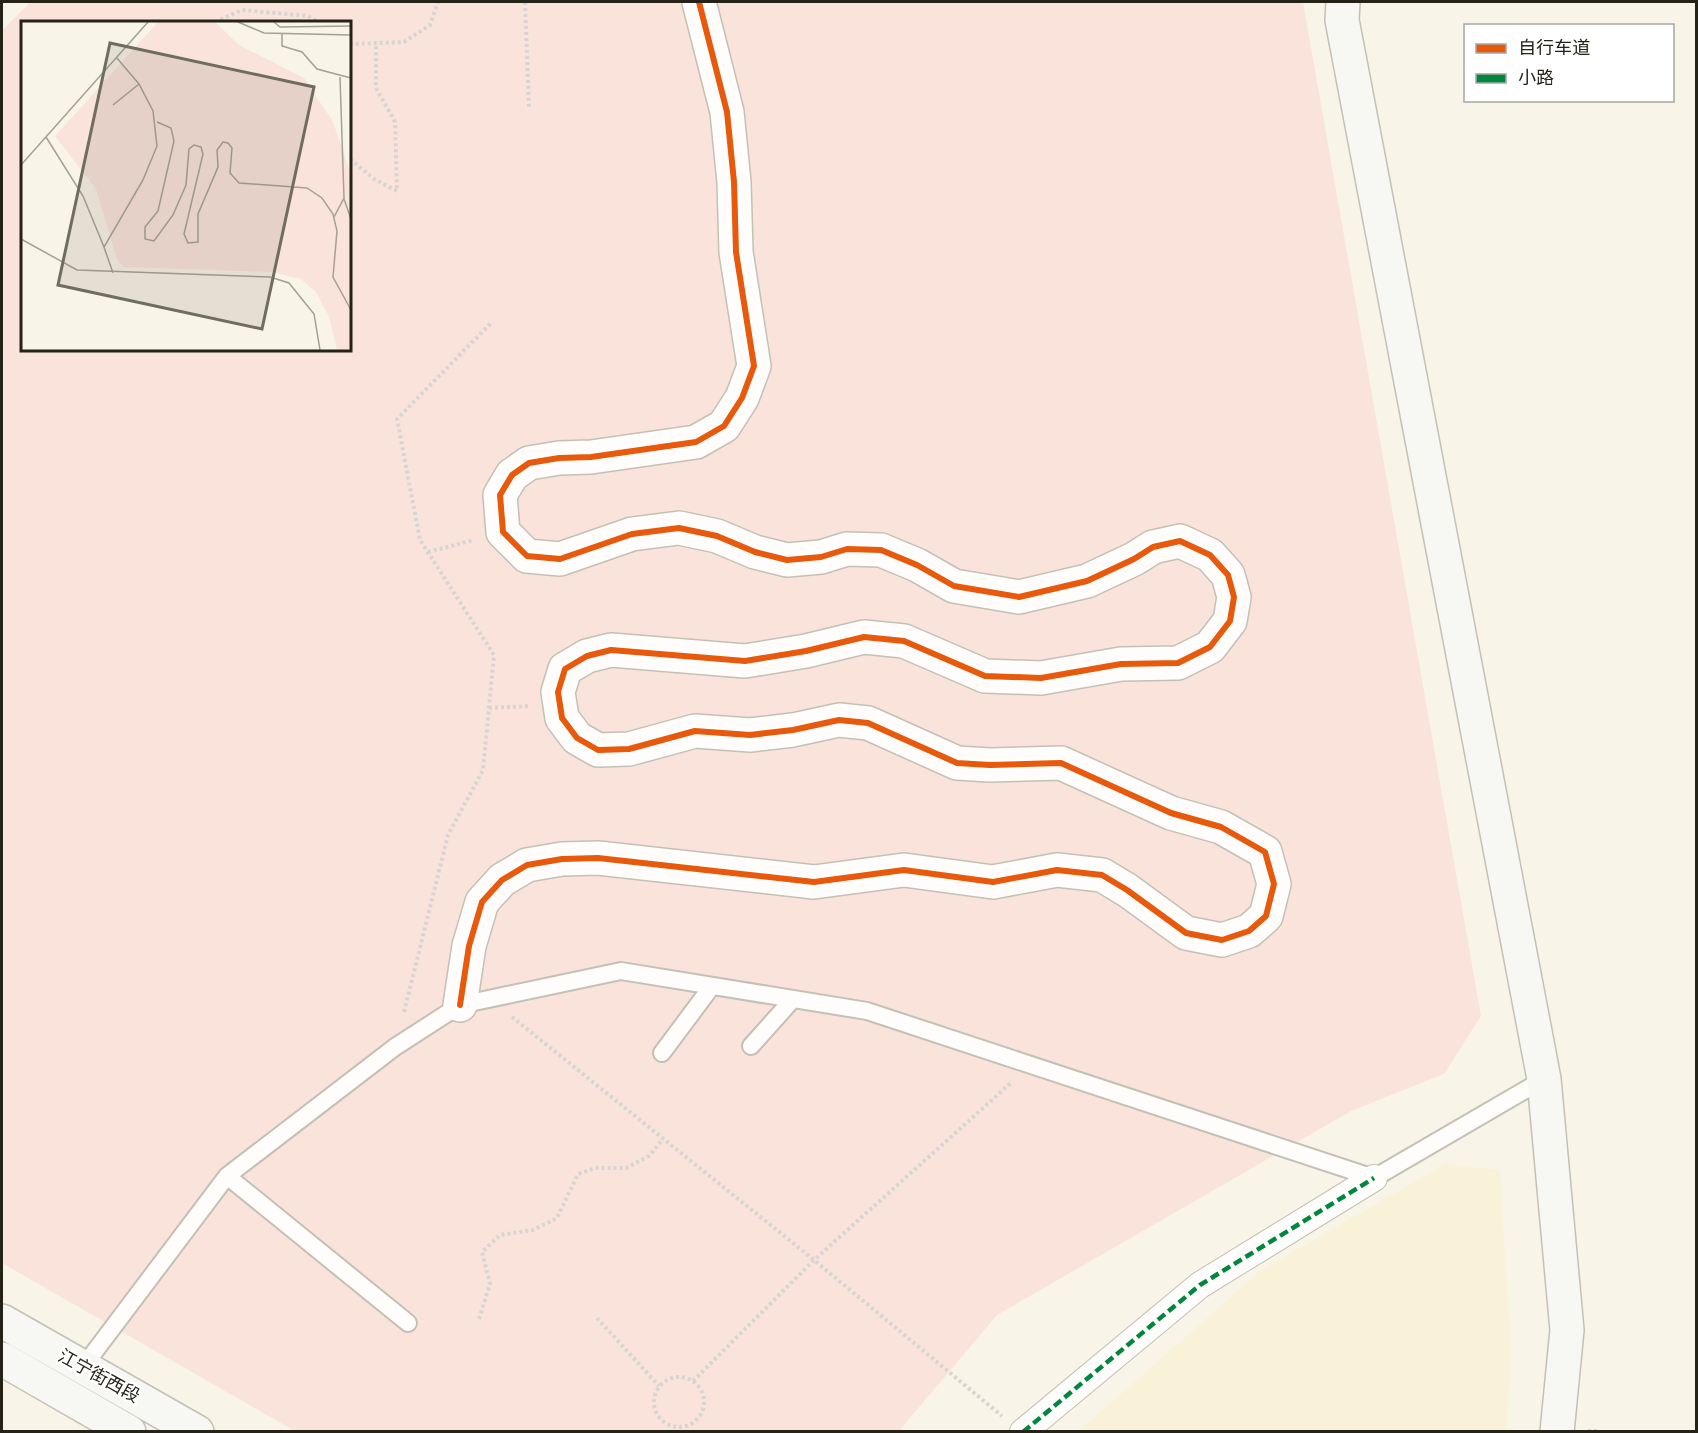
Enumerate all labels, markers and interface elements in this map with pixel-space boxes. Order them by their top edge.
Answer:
inset map [21,21,351,351]
legend [1464,24,1674,102]
text: 自行车道 [1518,34,1590,61]
text: 小路 [1518,64,1554,91]
street label: 江宁街西段 [53,1342,145,1409]

